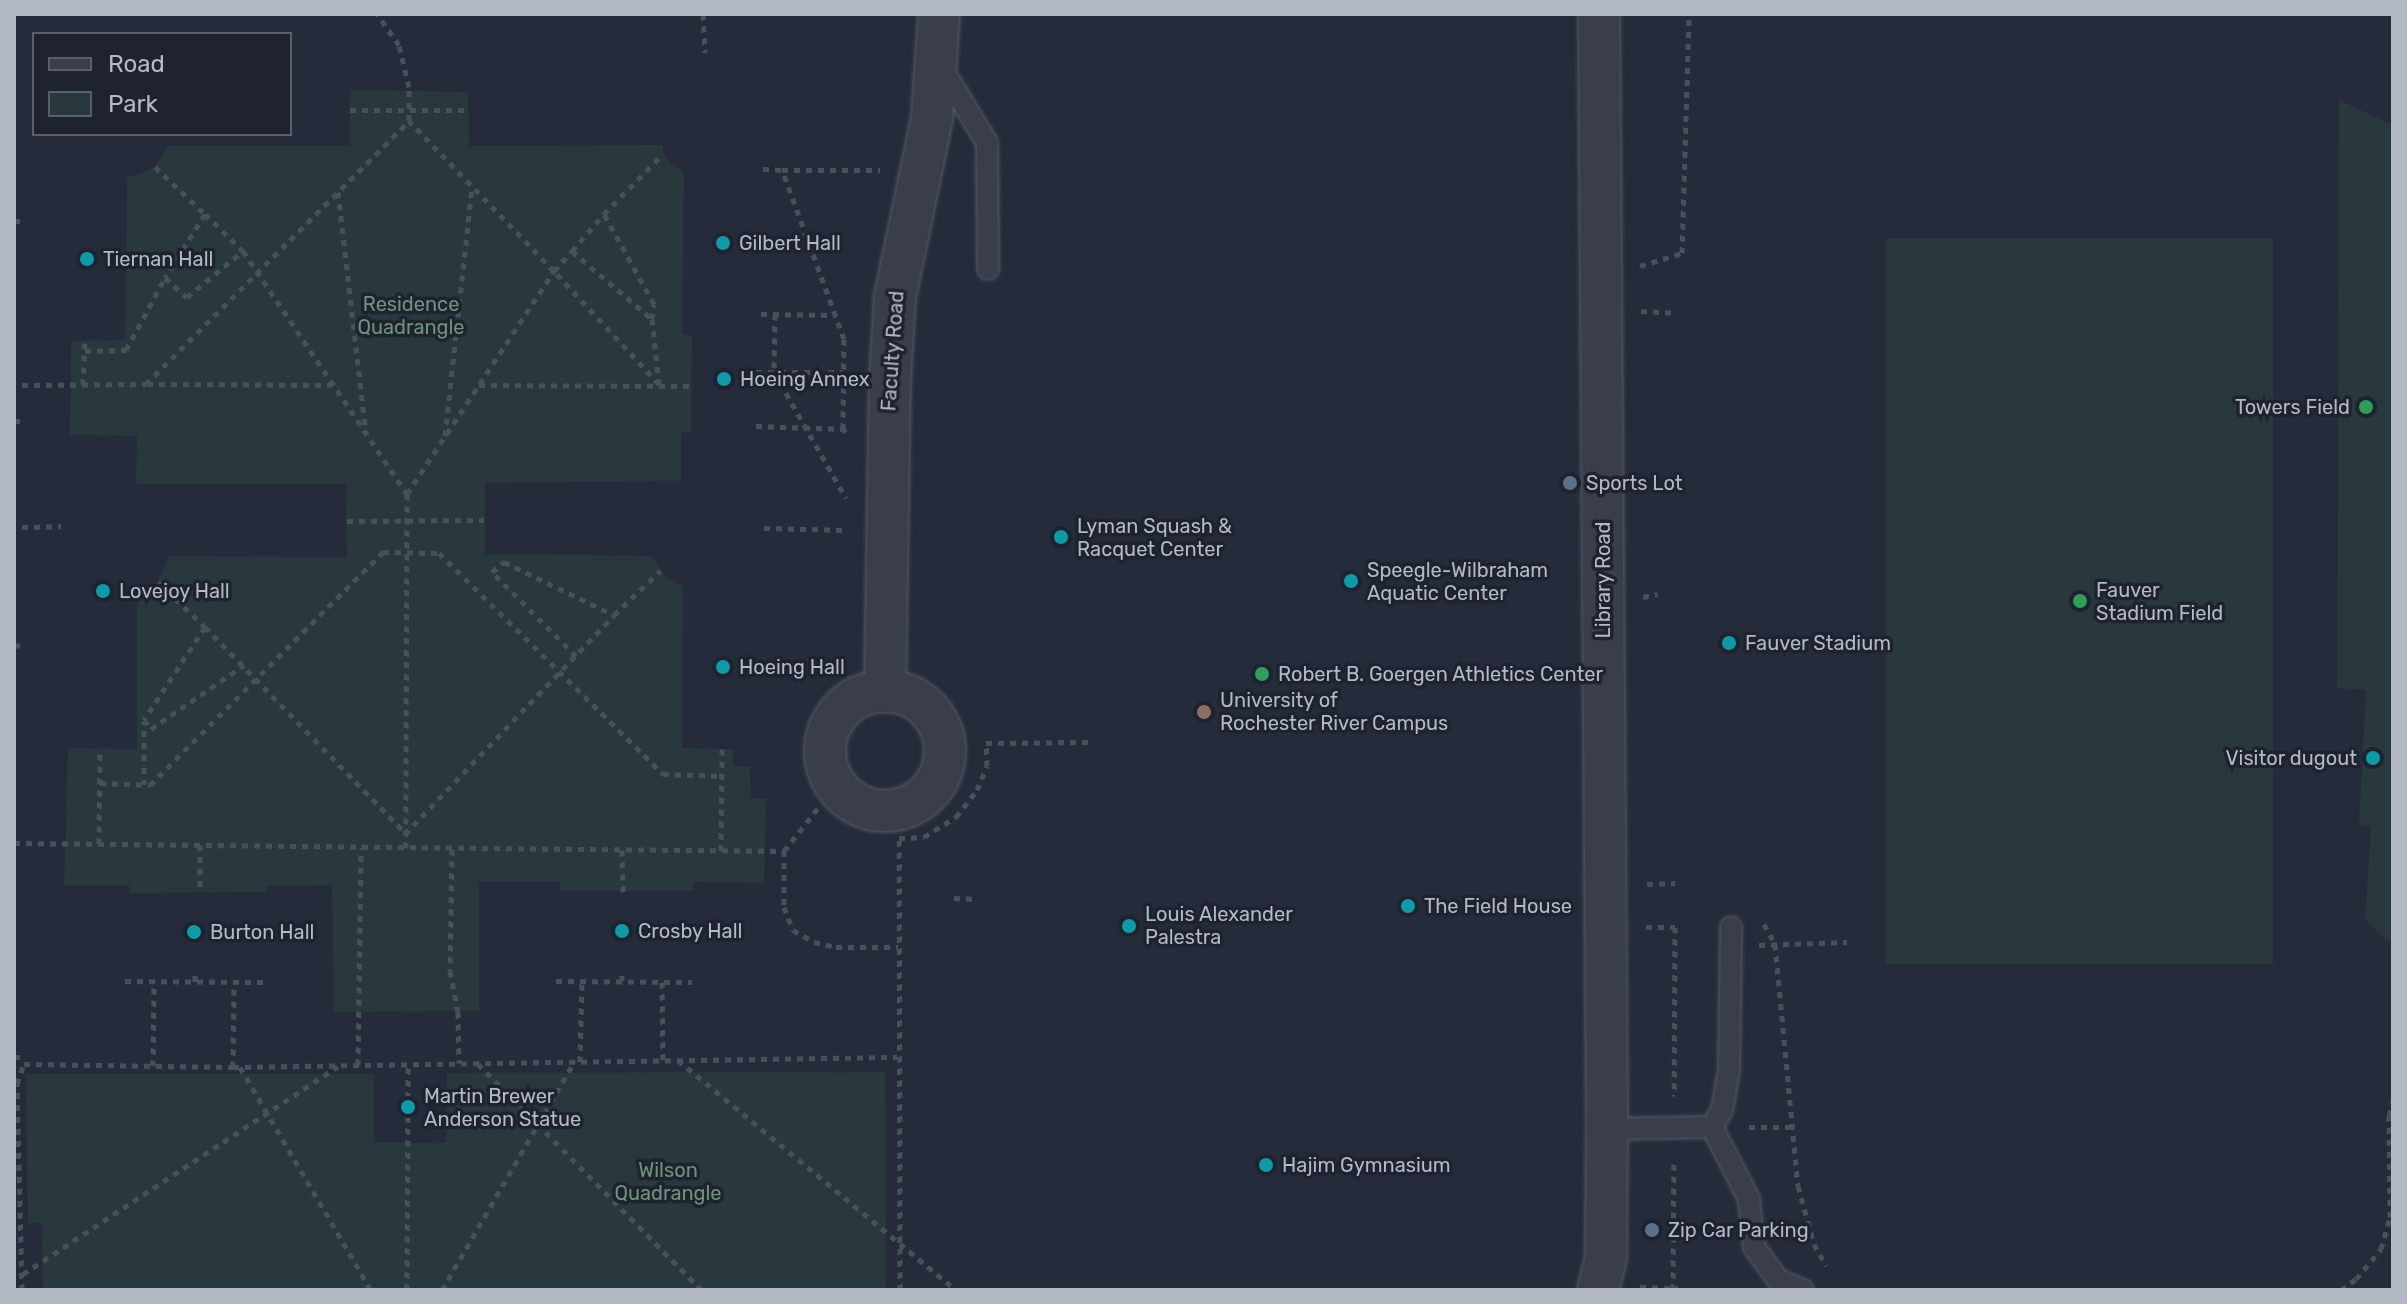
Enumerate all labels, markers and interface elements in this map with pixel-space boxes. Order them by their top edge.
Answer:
legend [32,32,292,136]
text: Road [108,50,165,78]
text: Park [108,90,158,118]
place label: Gilbert Hall [739,231,841,255]
marker: Gilbert Hall [714,234,732,252]
place label: Tiernan Hall [103,247,213,271]
marker: Tiernan Hall [78,250,96,268]
street label: Faculty Road [877,290,909,412]
park label: Residence Quadrangle [357,293,465,340]
place label: Hoeing Annex [740,367,870,391]
marker: Hoeing Annex [715,370,733,388]
place label: Towers Field [2235,395,2350,419]
marker: Towers Field [2357,398,2375,416]
place label: Sports Lot [1586,471,1683,495]
marker: Sports Lot [1561,474,1579,492]
place label: Lyman Squash & Racquet Center [1077,514,1232,561]
street label: Library Road [1591,521,1615,639]
marker: Lyman Squash & Racquet Center [1052,528,1070,546]
place label: Speegle-Wilbraham Aquatic Center [1367,558,1548,605]
marker: Speegle-Wilbraham Aquatic Center [1342,572,1360,590]
place label: Fauver Stadium Field [2096,578,2223,625]
place label: Lovejoy Hall [119,579,230,603]
marker: Lovejoy Hall [94,582,112,600]
marker: Fauver Stadium Field [2071,592,2089,610]
place label: Fauver Stadium [1745,631,1891,655]
marker: Fauver Stadium [1720,634,1738,652]
place label: Hoeing Hall [739,655,845,679]
marker: Hoeing Hall [714,658,732,676]
place label: Robert B. Goergen Athletics Center [1278,662,1604,686]
marker: Robert B. Goergen Athletics Center [1253,665,1271,683]
place label: University of Rochester River Campus [1220,688,1449,735]
marker: University of Rochester River Campus [1195,703,1213,721]
place label: Visitor dugout [2225,746,2357,770]
marker: Visitor dugout [2364,749,2382,767]
place label: The Field House [1424,894,1572,918]
marker: The Field House [1399,897,1417,915]
place label: Louis Alexander Palestra [1145,902,1293,949]
marker: Louis Alexander Palestra [1120,917,1138,935]
place label: Crosby Hall [638,919,743,943]
place label: Burton Hall [210,920,314,944]
marker: Crosby Hall [613,922,631,940]
marker: Burton Hall [185,923,203,941]
place label: Martin Brewer Anderson Statue [424,1084,581,1131]
marker: Martin Brewer Anderson Statue [399,1098,417,1116]
place label: Hajim Gymnasium [1282,1153,1451,1177]
marker: Hajim Gymnasium [1257,1156,1275,1174]
park label: Wilson Quadrangle [614,1158,722,1205]
place label: Zip Car Parking [1668,1218,1809,1242]
marker: Zip Car Parking [1643,1221,1661,1239]

